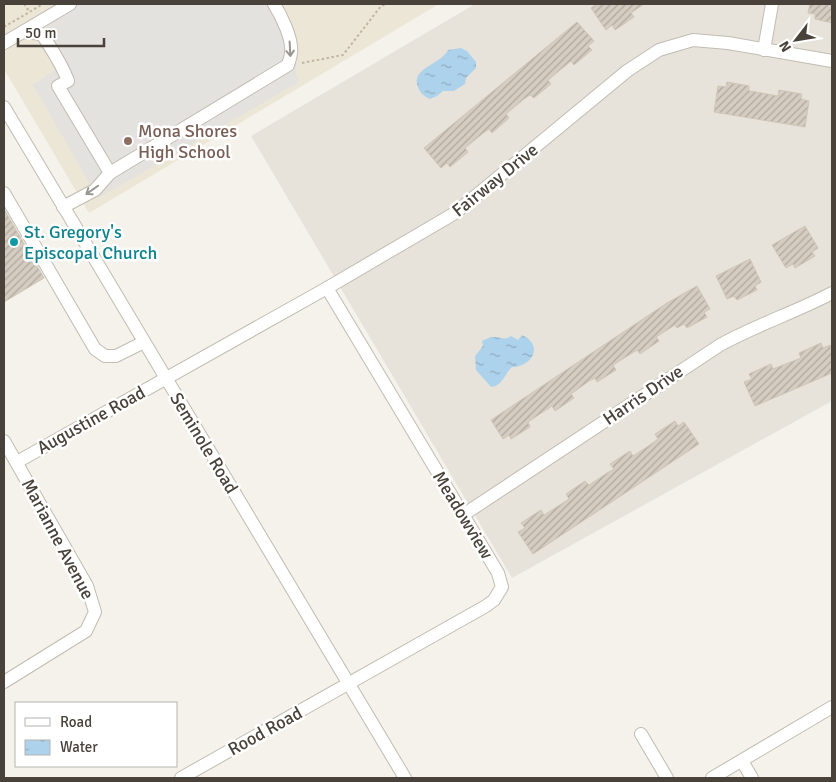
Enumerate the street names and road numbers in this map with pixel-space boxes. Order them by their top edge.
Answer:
street label: Fairway Drive [448,139,542,221]
street label: Harris Drive [599,360,687,430]
street label: Augustine Road [33,381,149,459]
street label: Seminole Road [165,388,243,498]
street label: Meadowview [428,467,498,563]
street label: Marianne Avenue [17,475,99,603]
street label: Rood Road [224,702,306,760]

